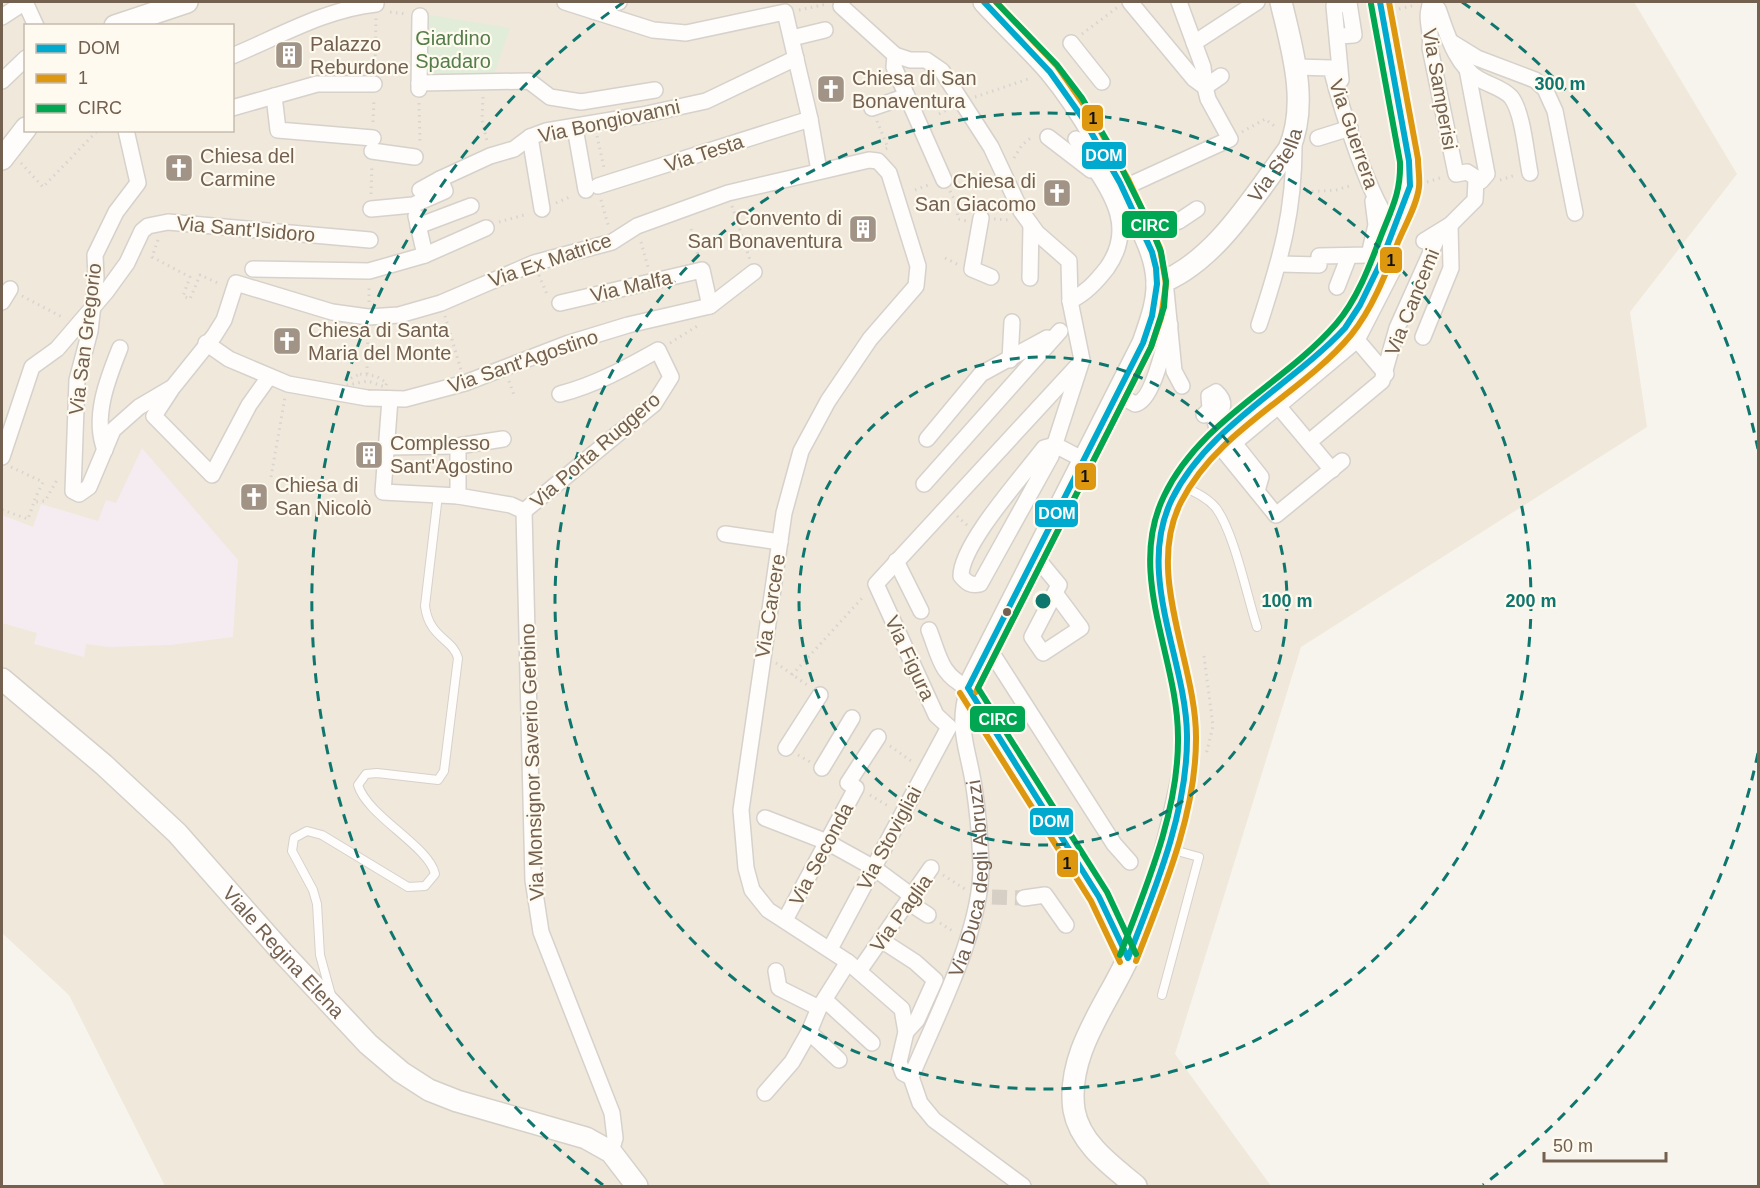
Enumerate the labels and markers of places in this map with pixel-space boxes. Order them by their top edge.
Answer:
place label: Palazzo Reburdone [310,33,409,78]
building icon: Palazzo Reburdone [273,39,305,71]
place label: Chiesa di San Bonaventura [852,67,977,112]
church icon: Chiesa di San Bonaventura [815,73,847,105]
place label: Chiesa del Carmine [200,145,295,190]
church icon: Chiesa del Carmine [163,152,195,184]
place label: Chiesa di San Giacomo [915,170,1036,215]
church icon: Chiesa di San Giacomo [1041,177,1073,209]
place label: Convento di San Bonaventura [687,207,843,252]
building icon: Convento di San Bonaventura [847,213,879,245]
place label: Chiesa di Santa Maria del Monte [308,319,451,364]
church icon: Chiesa di Santa Maria del Monte [271,325,303,357]
place label: Complesso Sant'Agostino [390,432,513,477]
building icon: Complesso Sant'Agostino [353,439,385,471]
place label: Chiesa di San Nicolò [275,474,372,519]
church icon: Chiesa di San Nicolò [238,481,270,513]
centre of rings [1033,591,1053,611]
unlabelled marker [1001,606,1013,618]

